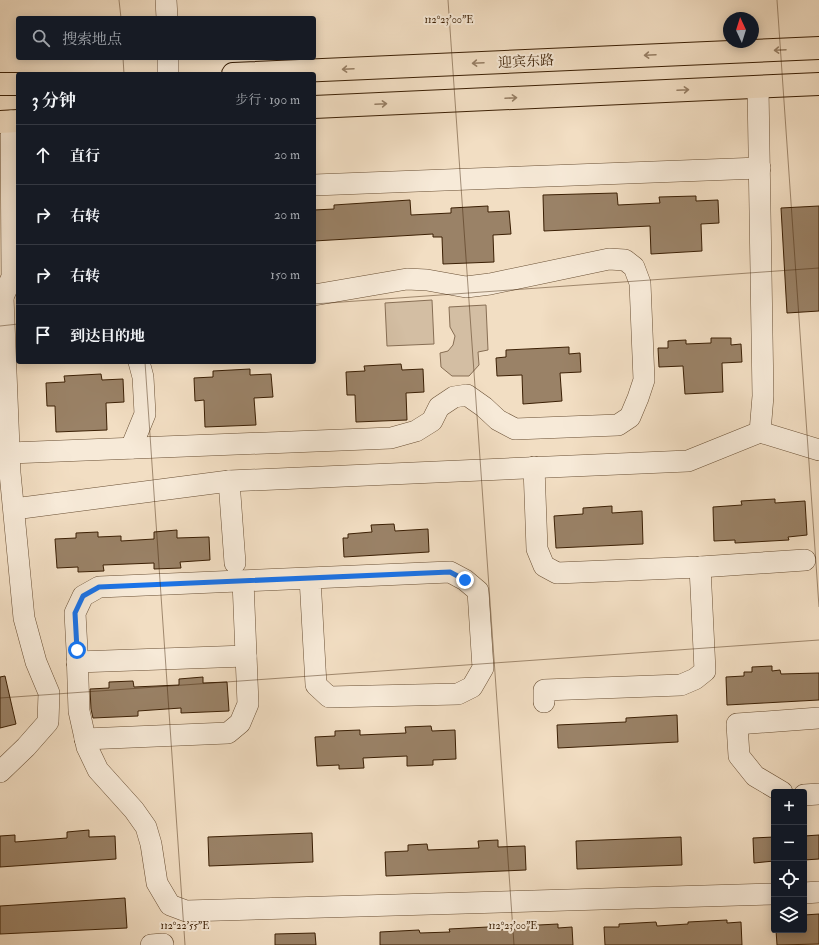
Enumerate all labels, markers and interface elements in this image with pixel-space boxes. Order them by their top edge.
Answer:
north arrow [723,12,759,48]
text: 112°23'00"E [424,14,474,26]
search box [16,16,316,60]
icon: search [30,27,52,49]
text: 搜索地点 [62,30,122,49]
one-way arrow [774,46,787,53]
street label: 迎宾东路 [498,52,554,71]
one-way arrow [644,52,657,59]
one-way arrow [472,59,485,67]
one-way arrow [342,65,355,73]
one-way arrow [676,87,689,94]
text: 3 分钟 [32,90,76,111]
text: 步行 · 190 m [235,92,300,108]
one-way arrow [504,95,517,102]
one-way arrow [374,101,387,108]
icon: ahead [32,144,54,166]
text: 直行 [70,147,100,166]
text: 20 m [274,147,300,163]
icon: right [32,204,54,226]
text: 右转 [70,207,100,226]
text: 20 m [274,207,300,223]
icon: right [32,264,54,286]
text: 右转 [70,267,100,286]
text: 150 m [270,267,300,283]
icon: arrive [32,324,54,346]
text: 到达目的地 [70,327,145,346]
route end [456,571,474,589]
route start [68,641,86,659]
map controls [771,789,807,933]
button: + [771,789,807,825]
button: − [771,825,807,861]
button: locate [771,861,807,897]
button: layers [771,897,807,933]
text: 112°22'55"E [161,920,209,932]
text: 112°23'00"E [488,920,538,932]

